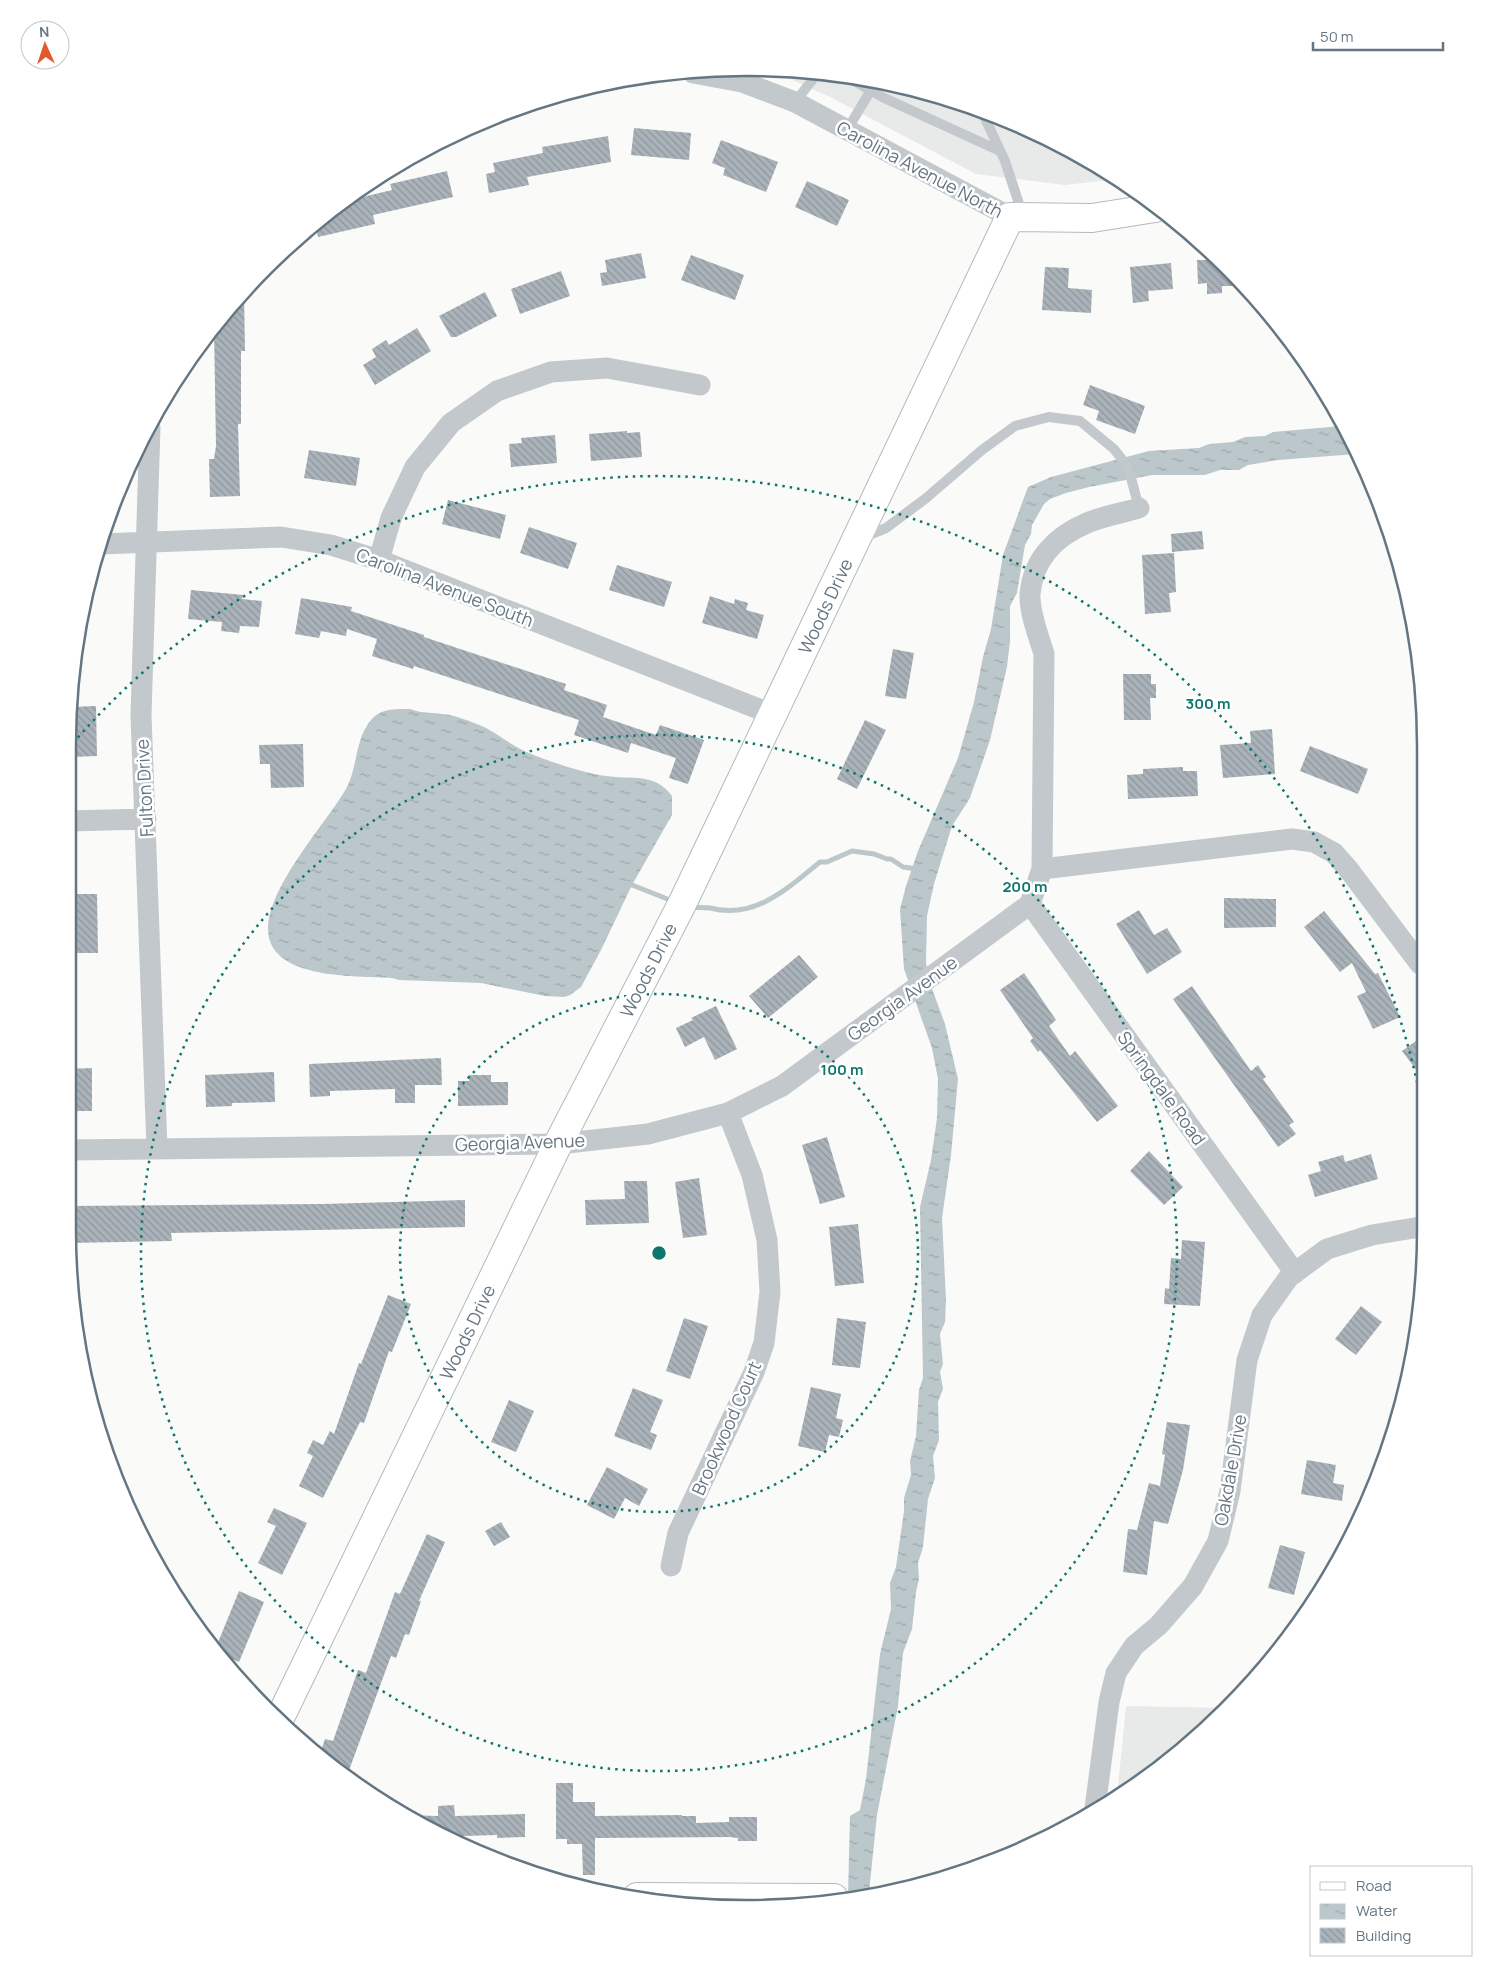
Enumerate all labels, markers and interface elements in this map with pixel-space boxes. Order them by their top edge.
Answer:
north arrow [20,20,70,70]
scale bar [1313,20,1443,52]
text: N [39,22,50,41]
text: 50 m [1320,26,1354,47]
street label: Carolina Avenue North [833,115,1007,223]
street label: Carolina Avenue South [353,542,537,632]
street label: Woods Drive [792,554,858,658]
text: 300 m [1186,693,1230,714]
street label: Fulton Drive [129,739,159,837]
text: 200 m [1002,876,1048,897]
street label: Woods Drive [614,919,682,1021]
street label: Georgia Avenue [842,950,962,1046]
street label: Springdale Road [1112,1026,1212,1150]
text: 100 m [821,1059,863,1080]
street label: Georgia Avenue [455,1128,585,1156]
centre of rings [650,1244,668,1262]
street label: Woods Drive [434,1281,500,1383]
street label: Brookwood Court [686,1357,766,1499]
street label: Oakdale Drive [1208,1412,1252,1528]
legend [1310,1866,1473,1956]
text: Road [1356,1875,1392,1896]
text: Water [1356,1900,1398,1921]
text: Building [1356,1925,1411,1946]

